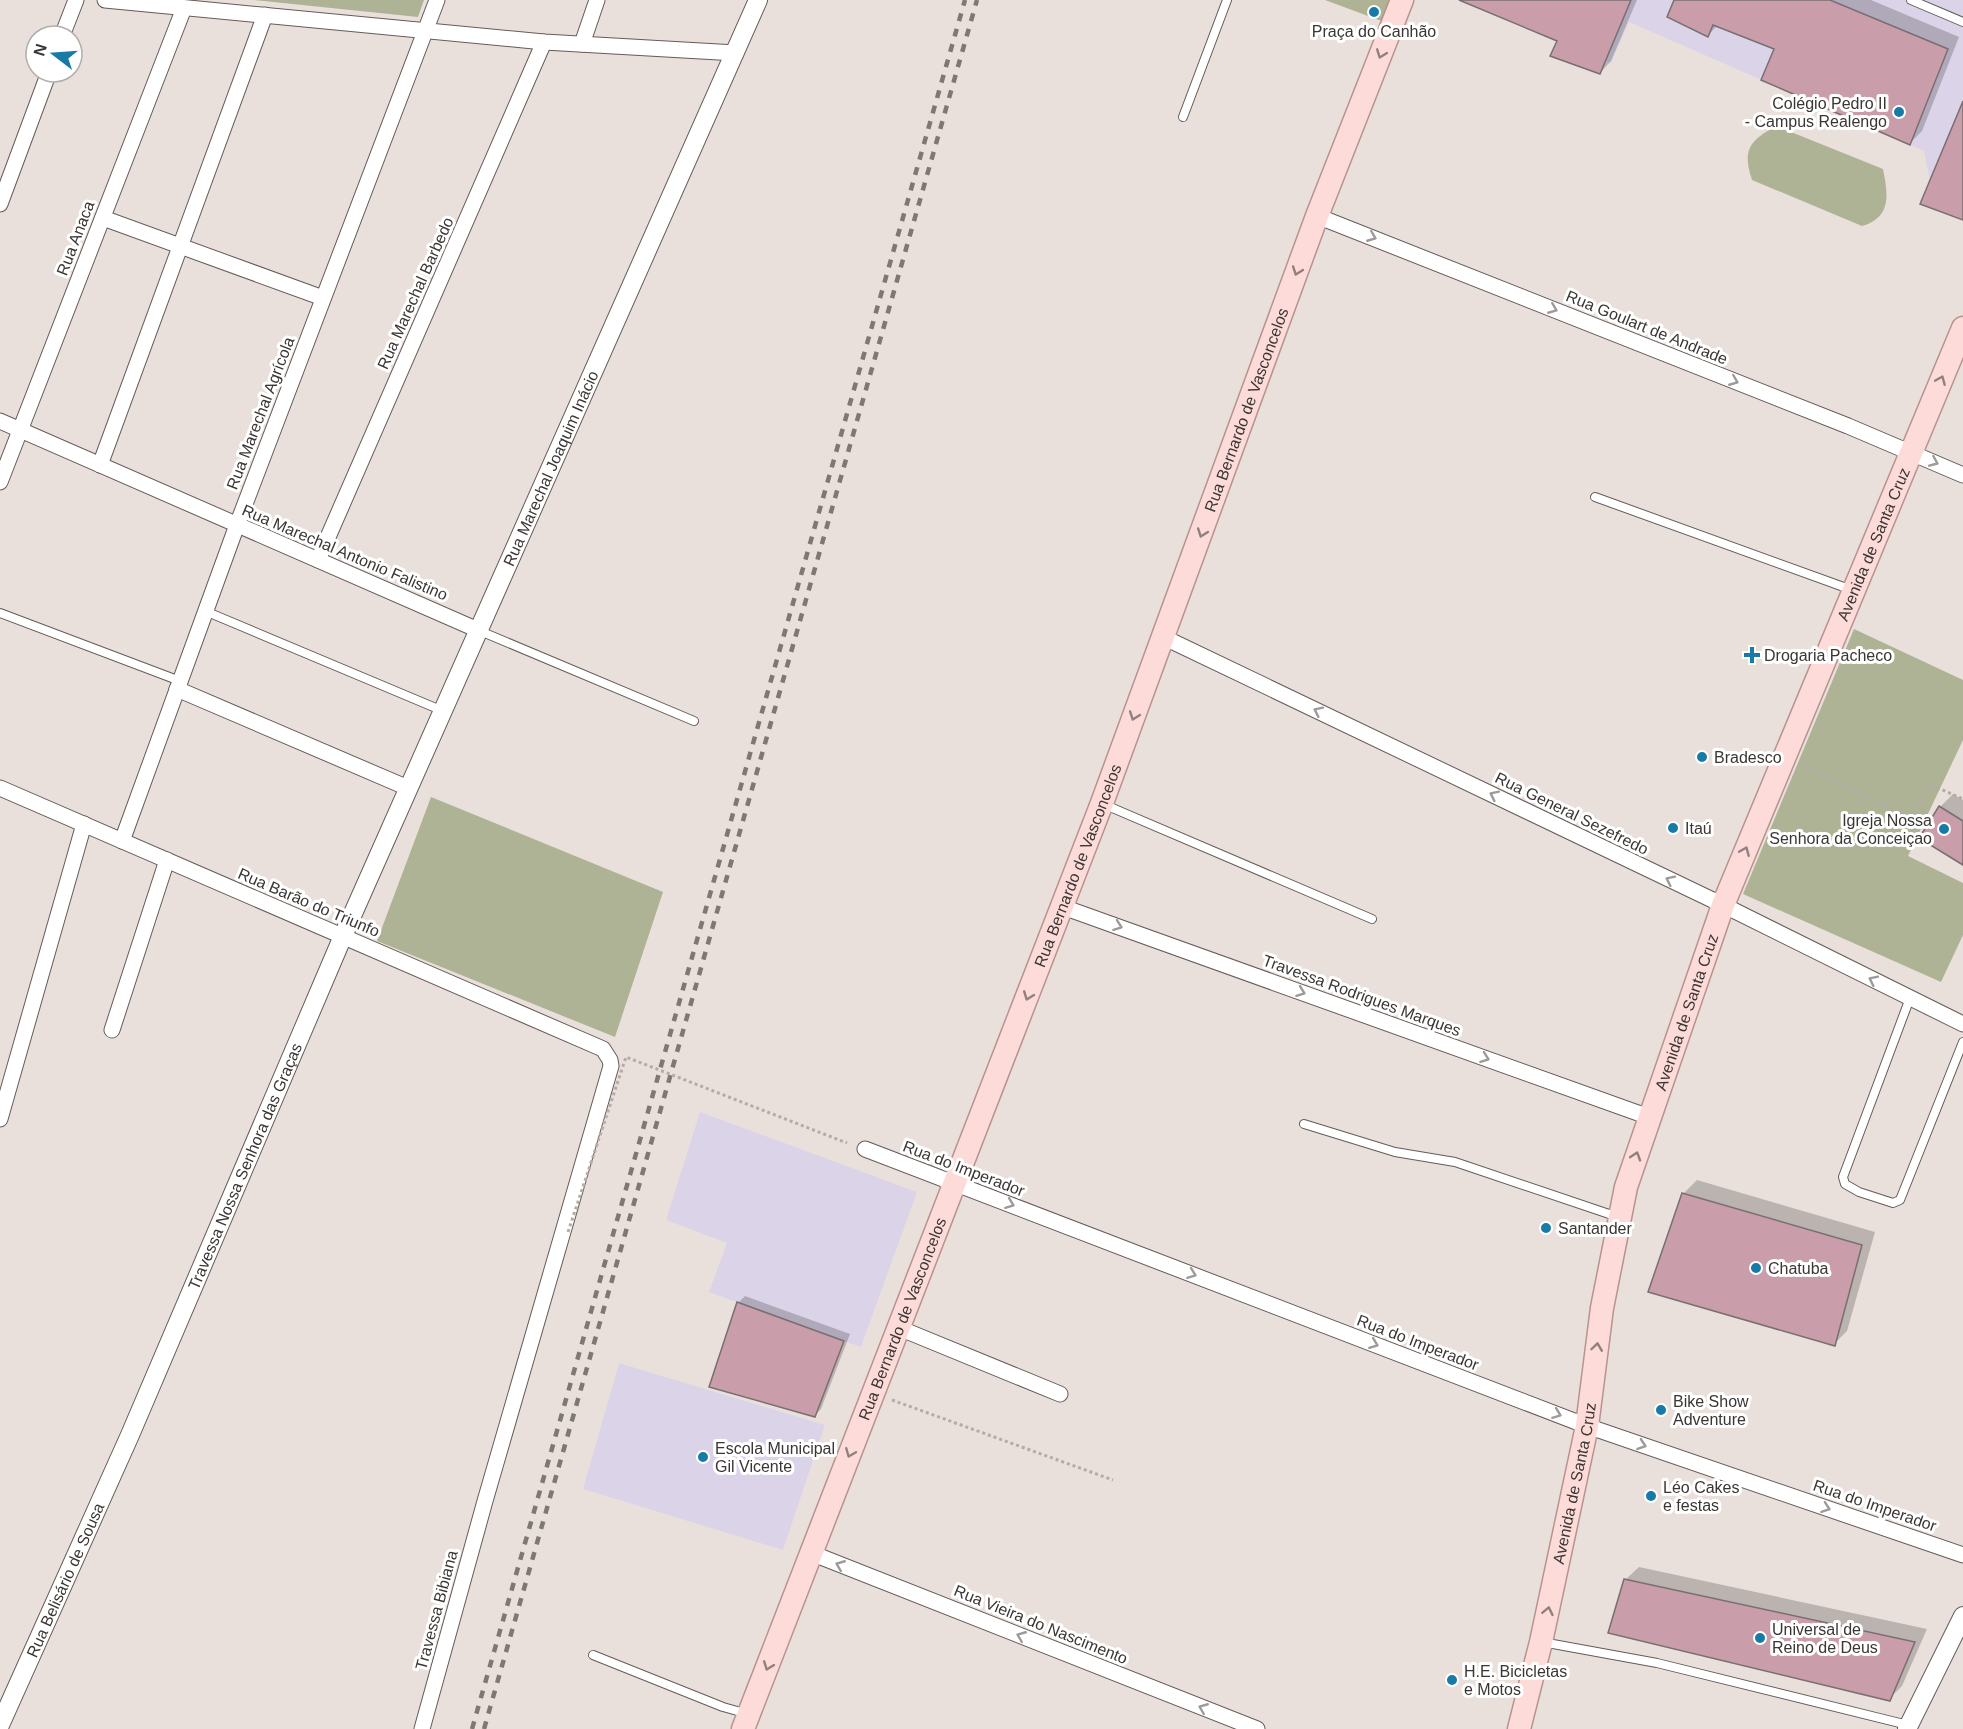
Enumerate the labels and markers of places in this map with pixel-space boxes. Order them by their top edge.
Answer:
marker: Praça do Canhão [1367,5,1381,19]
place label: Praça do Canhão [1312,23,1436,40]
place label: Colégio Pedro II - Campus Realengo [1745,95,1887,130]
marker: Colégio Pedro II - Campus Realengo [1892,105,1906,119]
place label: Drogaria Pacheco [1764,647,1892,664]
marker: Drogaria Pacheco [1745,648,1759,662]
place label: Bradesco [1714,749,1782,766]
marker: Bradesco [1695,750,1709,764]
place label: Igreja Nossa Senhora da Conceiçao [1769,812,1932,847]
place label: Itaú [1685,820,1712,837]
marker: Itaú [1666,821,1680,835]
marker: Igreja Nossa Senhora da Conceiçao [1937,822,1951,836]
place label: Santander [1558,1220,1633,1237]
marker: Santander [1539,1221,1553,1235]
place label: Chatuba [1768,1260,1829,1277]
marker: Chatuba [1749,1261,1763,1275]
place label: Bike Show Adventure [1673,1393,1749,1428]
marker: Bike Show Adventure [1654,1403,1668,1417]
place label: Escola Municipal Gil Vicente [715,1440,835,1475]
marker: Escola Municipal Gil Vicente [696,1450,710,1464]
place label: Léo Cakes e festas [1663,1479,1740,1514]
marker: Léo Cakes e festas [1644,1489,1658,1503]
place label: Universal de Reino de Deus [1772,1621,1878,1656]
marker: Universal de Reino de Deus [1753,1631,1767,1645]
place label: H.E. Bicicletas e Motos [1464,1663,1567,1698]
marker: H.E. Bicicletas e Motos [1445,1673,1459,1687]

